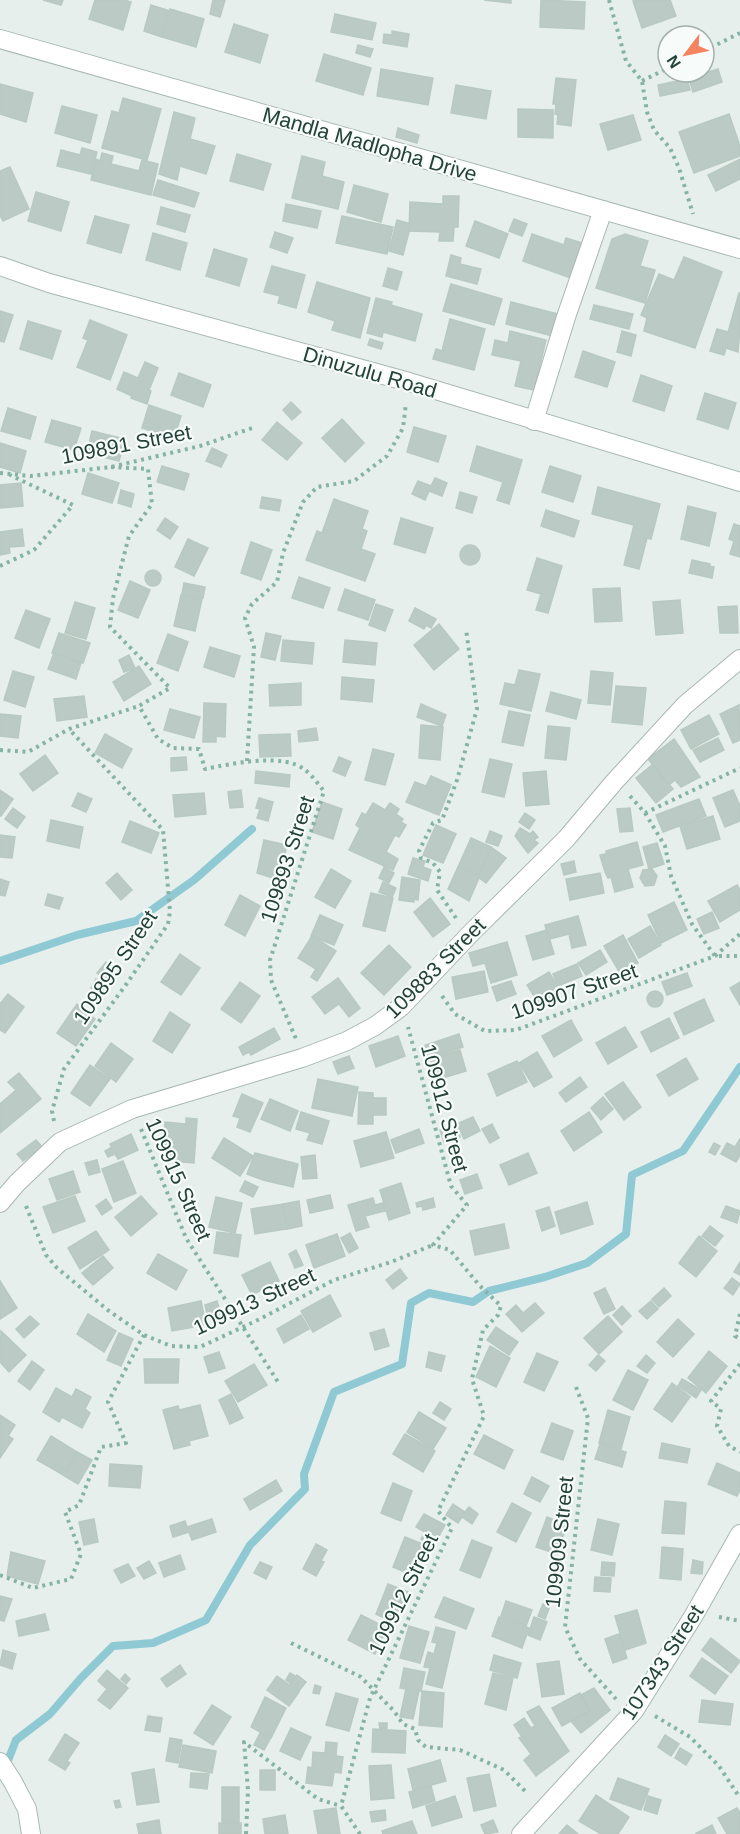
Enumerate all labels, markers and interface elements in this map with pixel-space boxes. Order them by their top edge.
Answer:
north arrow [656,24,716,84]
text: N [663,52,684,71]
street label: Mandla Madlopha Drive [260,102,480,186]
street label: Dinuzulu Road [301,342,439,402]
street label: 109891 Street [59,420,193,468]
street label: 109893 Street [256,793,318,925]
street label: 109895 Street [69,906,162,1028]
street label: 109883 Street [380,913,490,1023]
street label: 109907 Street [508,959,640,1023]
street label: 109912 Street [417,1041,473,1175]
street label: 109915 Street [142,1114,216,1244]
street label: 109913 Street [189,1263,319,1339]
street label: 109909 Street [541,1475,577,1609]
street label: 109912 Street [364,1530,442,1658]
street label: 107343 Street [616,1600,708,1724]

